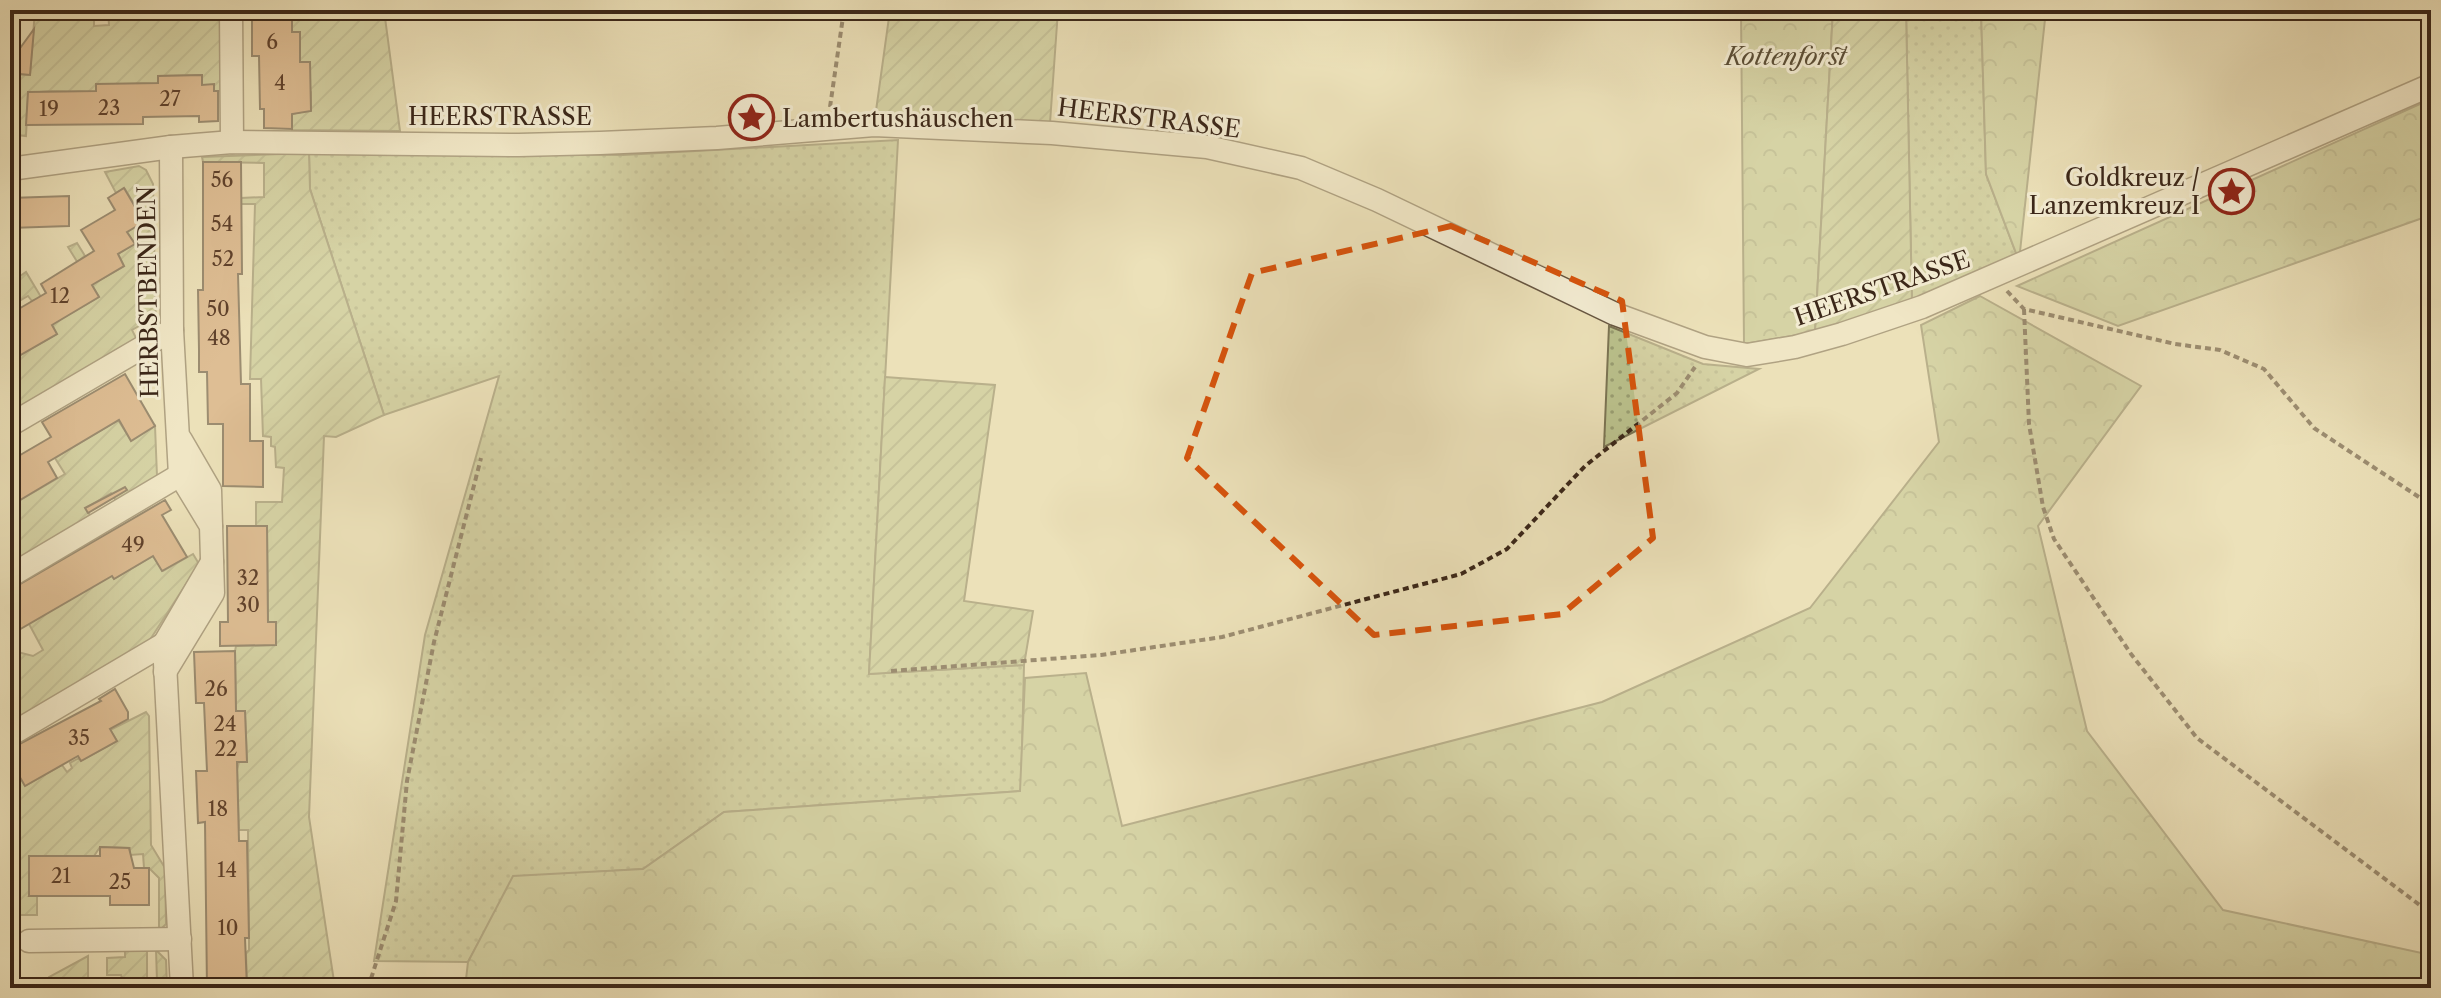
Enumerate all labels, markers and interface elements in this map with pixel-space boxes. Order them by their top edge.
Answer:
house number: 6 [266,30,278,54]
park label: Kottenforst [1723,42,1848,71]
house number: 4 [274,71,286,95]
house number: 27 [159,87,181,111]
street label: HEERSTRASSE [1056,92,1242,144]
place icon: Lambertushäuschen [727,94,775,142]
house number: 23 [98,96,120,120]
house number: 19 [39,97,59,121]
street label: HEERSTRASSE [408,102,592,131]
place label: Lambertushäuschen [782,104,1013,133]
place label: Goldkreuz / Lanzemkreuz I [2029,163,2200,220]
place icon: Goldkreuz / Lanzemkreuz I [2207,167,2255,215]
house number: 56 [211,168,233,192]
street label: HERBSTBENDEN [132,186,164,398]
house number: 54 [211,212,233,236]
street label: HEERSTRASSE [1790,244,1974,332]
house number: 52 [212,247,234,271]
house number: 12 [50,284,70,308]
house number: 50 [206,297,230,321]
house number: 48 [207,326,231,350]
house number: 49 [121,533,145,557]
house number: 32 [237,566,259,590]
house number: 30 [236,593,260,617]
house number: 26 [204,677,228,701]
house number: 24 [213,712,237,736]
house number: 35 [68,726,90,750]
house number: 22 [215,737,238,761]
house number: 18 [208,797,228,821]
house number: 14 [217,858,237,882]
house number: 21 [51,864,72,888]
house number: 25 [109,870,131,894]
house number: 10 [217,916,239,940]

